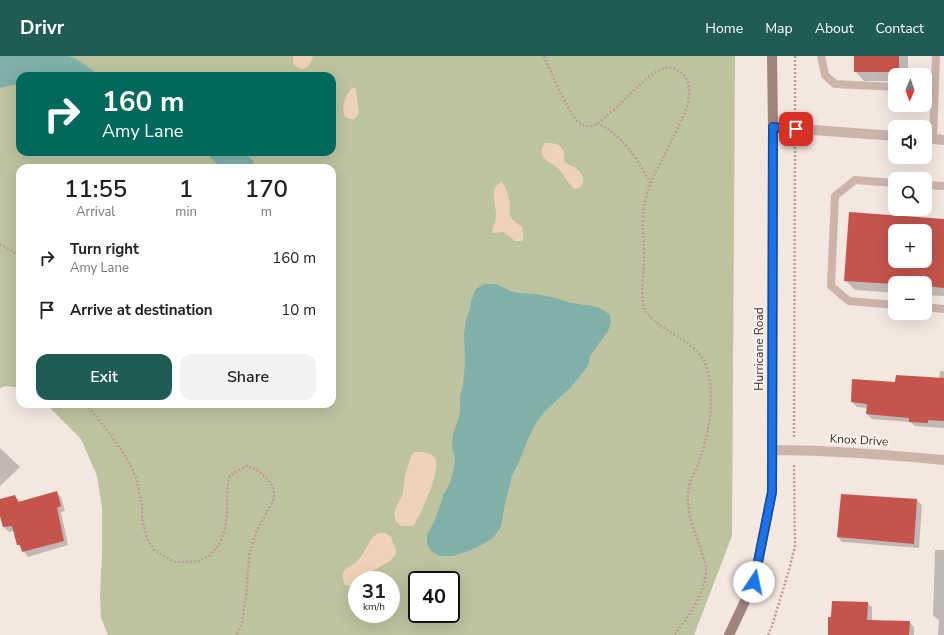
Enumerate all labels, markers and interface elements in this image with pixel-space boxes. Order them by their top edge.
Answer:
text: Drivr [20,15,64,41]
text: Home [705,19,743,38]
text: Map [765,19,793,38]
text: About [815,19,854,38]
text: Contact [876,19,924,38]
north arrow [888,68,932,112]
map controls [888,68,932,320]
text: 160 m [102,83,185,121]
icon: right [36,88,88,140]
pin [779,112,813,146]
icon: arrive [785,118,807,140]
text: Amy Lane [102,119,183,143]
button: sound [888,120,932,164]
button: search [888,172,932,216]
text: 11:55 [64,173,127,205]
text: 1 [179,173,193,205]
text: 170 [245,173,288,205]
text: Arrival [76,203,115,221]
text: min [175,203,197,221]
text: m [261,203,272,221]
button: + [888,224,932,268]
text: Turn right [70,239,139,259]
icon: right [36,247,58,269]
text: 160 m [272,248,316,268]
text: Amy Lane [70,259,129,277]
button: − [888,276,932,320]
icon: arrive [36,299,58,321]
text: Arrive at destination [70,300,213,320]
text: 10 m [281,300,316,320]
street label: Hurricane Road [751,307,767,391]
button: Exit [36,354,172,400]
button: Share [180,354,316,400]
street label: Knox Drive [829,430,889,450]
position arrow [733,561,775,603]
speed limit sign: 40 [408,571,460,623]
text: 31 [362,578,386,605]
text: km/h [363,600,385,614]

